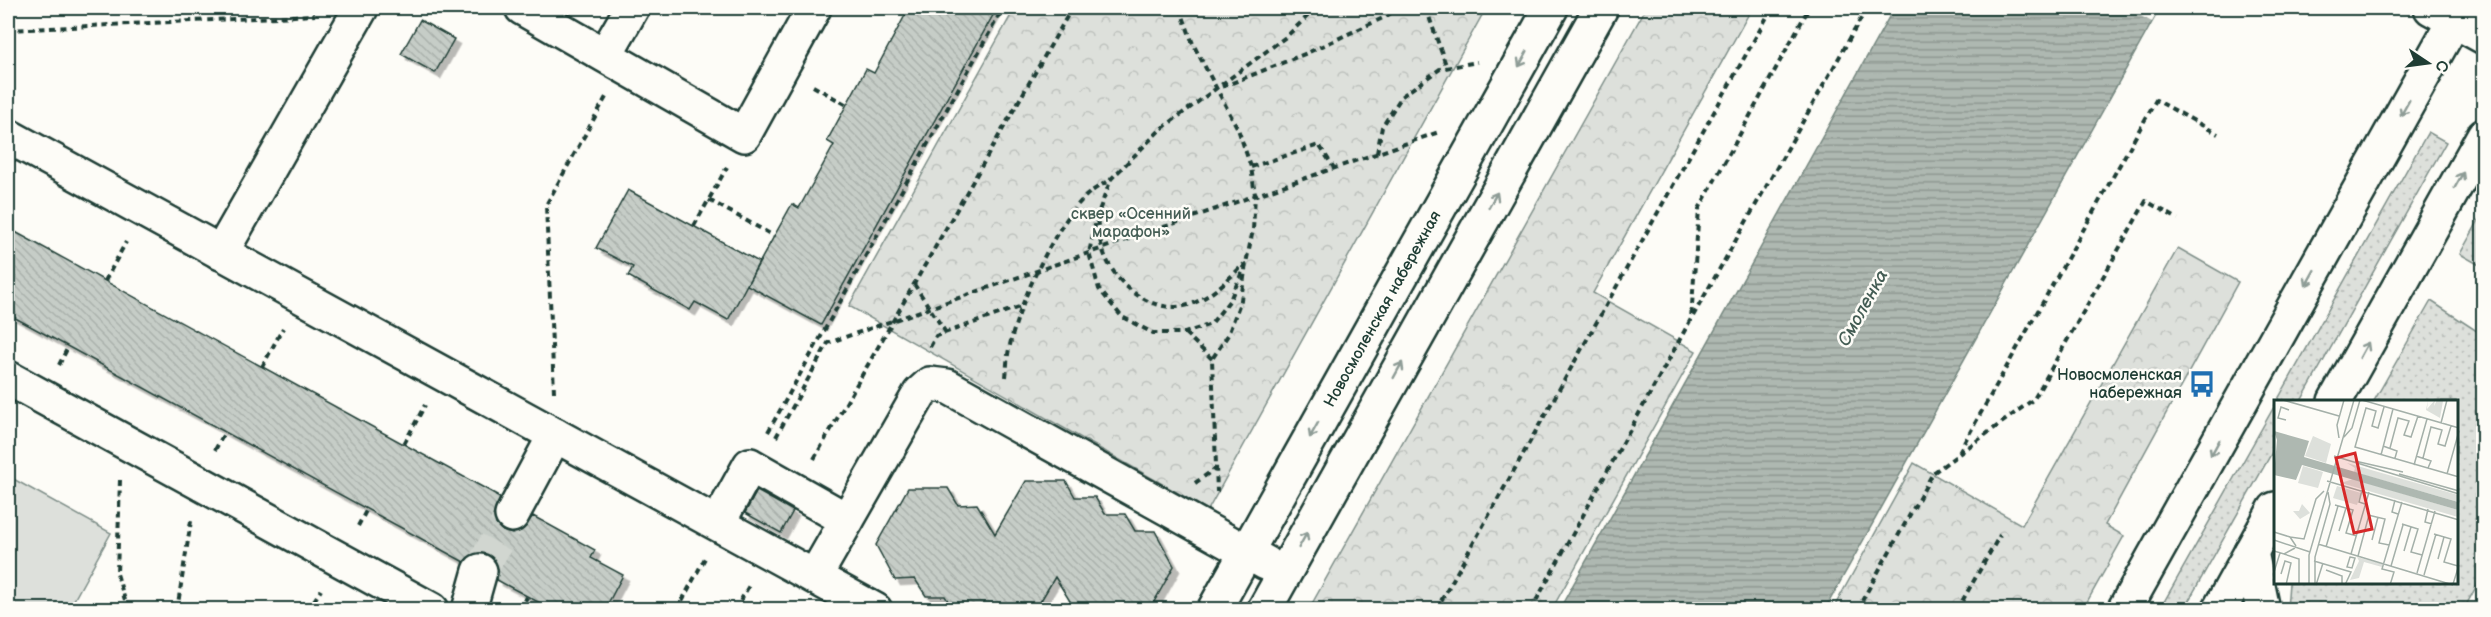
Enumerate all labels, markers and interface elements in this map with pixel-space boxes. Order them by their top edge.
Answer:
north arrow [2398,33,2458,93]
one-way arrow [1516,50,1528,67]
text: С [2431,58,2452,74]
one-way arrow [2399,99,2411,116]
one-way arrow [2453,171,2465,188]
one-way arrow [1487,192,1499,209]
park label: сквер «Осенний марафон» [1071,205,1191,242]
street label: Новосмоленская набережная [1320,207,1445,411]
water label: Смоленка [1833,266,1893,350]
one-way arrow [2304,269,2316,286]
one-way arrow [2358,342,2370,359]
one-way arrow [1392,362,1404,379]
place label: Новосмоленская набережная [2057,366,2182,403]
bus stop icon: Новосмоленская набережная [2187,369,2217,399]
inset map [2274,400,2458,584]
one-way arrow [1308,421,1320,438]
one-way arrow [2208,440,2220,457]
one-way arrow [1297,532,1309,549]

